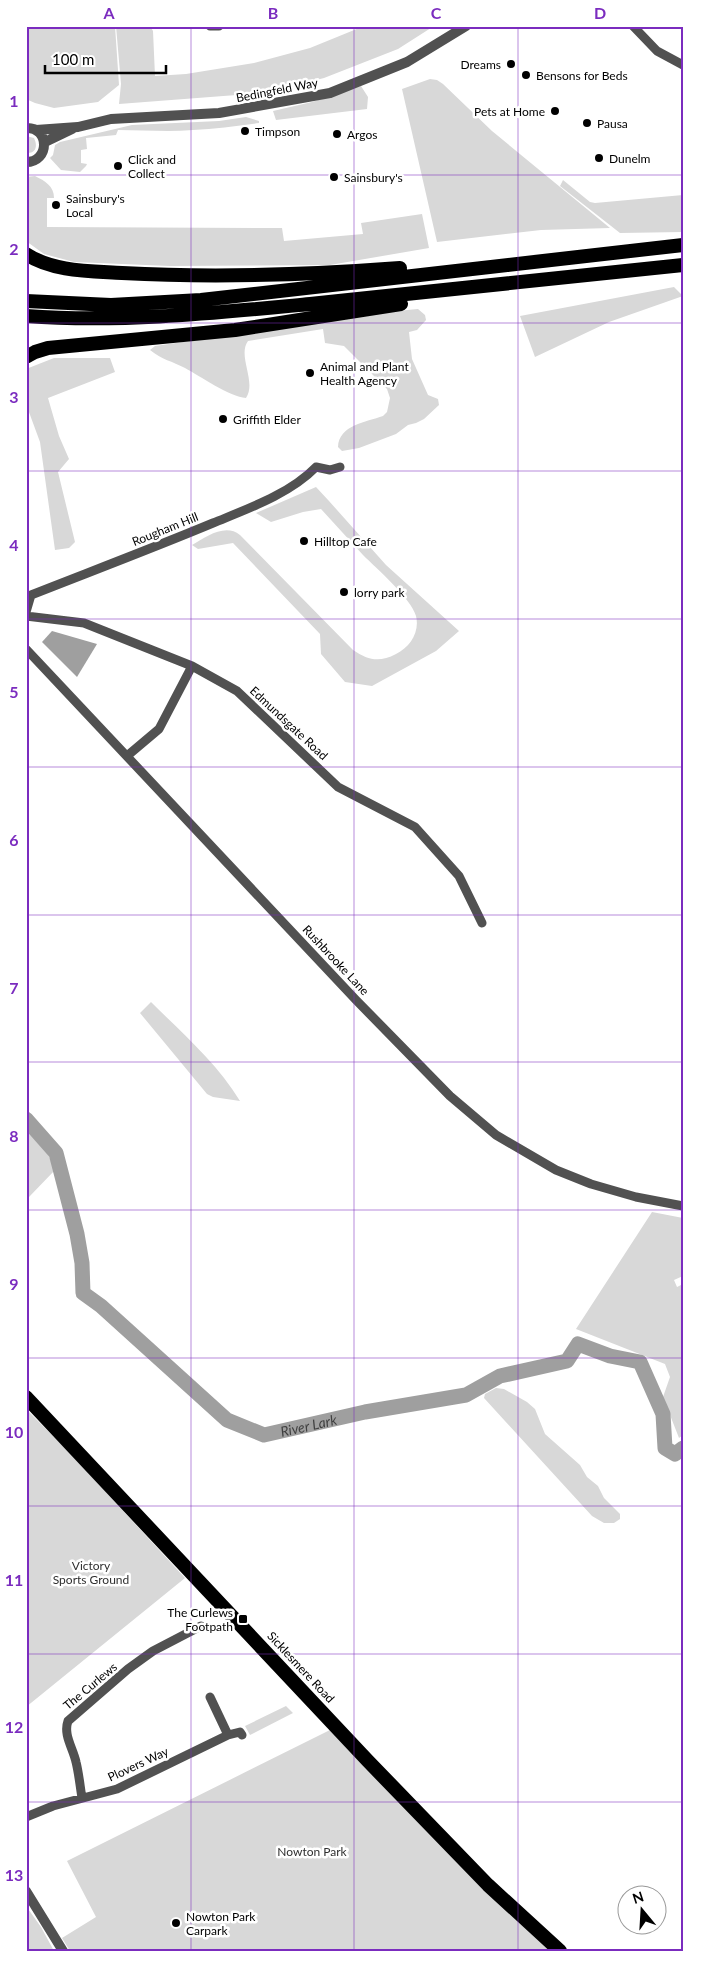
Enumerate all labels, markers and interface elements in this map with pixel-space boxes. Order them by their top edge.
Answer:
text: A [102,3,115,22]
text: B [268,3,278,22]
text: C [431,3,442,22]
text: D [594,3,606,22]
scale bar [45,42,166,74]
text: 100 m [52,50,94,68]
place label: Dreams [461,57,501,72]
marker: Dreams [505,58,517,70]
place label: Bensons for Beds [536,68,628,83]
marker: Bensons for Beds [520,69,532,81]
street label: Bedingfeld Way [235,75,320,105]
text: 1 [9,91,19,110]
place label: Pets at Home [474,104,545,119]
marker: Pets at Home [549,105,561,117]
place label: Pausa [597,116,628,131]
marker: Pausa [581,117,593,129]
place label: Timpson [255,124,300,139]
marker: Timpson [239,125,251,137]
place label: Argos [347,127,377,142]
marker: Argos [331,128,343,140]
place label: Dunelm [609,151,651,166]
place label: Click and Collect [128,152,176,181]
marker: Dunelm [593,152,605,164]
marker: Click and Collect [112,160,124,172]
place label: Sainsbury's [344,170,403,185]
marker: Sainsbury's [328,171,340,183]
place label: Sainsbury's Local [66,191,125,220]
marker: Sainsbury's Local [50,199,62,211]
text: 2 [9,239,19,258]
place label: Animal and Plant Health Agency [320,359,409,388]
marker: Animal and Plant Health Agency [304,367,316,379]
text: 3 [9,387,19,406]
place label: Griffith Elder [233,412,301,427]
marker: Griffith Elder [217,413,229,425]
street label: Rougham Hill [130,509,200,549]
place label: Hilltop Cafe [314,534,377,549]
text: 4 [9,535,19,554]
marker: Hilltop Cafe [298,535,310,547]
place label: lorry park [354,585,405,600]
marker: lorry park [338,586,350,598]
text: 5 [9,682,19,701]
street label: Edmundsgate Road [247,683,331,763]
text: 6 [9,830,19,849]
street label: Rushbrooke Lane [300,922,372,998]
text: 7 [9,978,19,997]
text: 8 [9,1126,19,1145]
text: 9 [9,1274,19,1293]
water label: River Lark [278,1410,339,1440]
text: 10 [5,1422,23,1441]
park label: Victory Sports Ground [53,1558,129,1587]
text: 11 [5,1570,23,1589]
place label: The Curlews Footpath [167,1605,233,1634]
marker: The Curlews Footpath [237,1613,249,1625]
street label: Sicklesmere Road [264,1628,338,1706]
street label: The Curlews [60,1659,120,1713]
text: 12 [5,1717,23,1736]
street label: Plovers Way [105,1743,171,1785]
park label: Nowton Park [277,1844,348,1859]
text: 13 [5,1865,23,1884]
north arrow [616,1884,666,1934]
text: N [630,1887,646,1907]
place label: Nowton Park Carpark [186,1909,256,1938]
marker: Nowton Park Carpark [170,1917,182,1929]

